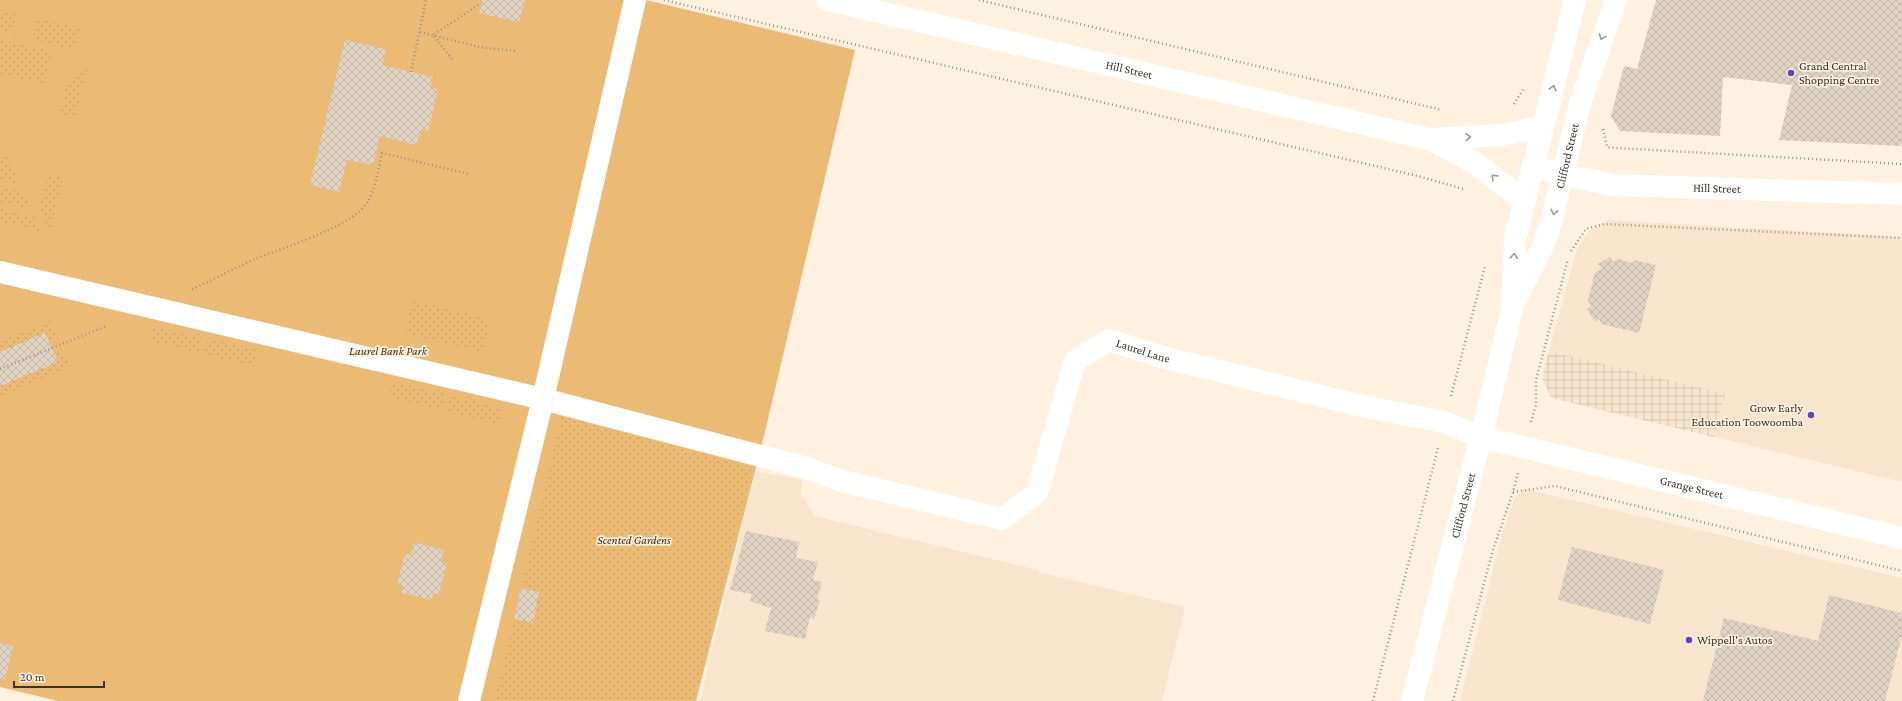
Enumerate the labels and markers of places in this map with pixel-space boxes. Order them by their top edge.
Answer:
place label: Grand Central Shopping Centre [1799,59,1879,87]
marker: Grand Central Shopping Centre [1786,68,1796,78]
place label: Grow Early Education Toowoomba [1692,401,1803,429]
marker: Grow Early Education Toowoomba [1806,410,1816,420]
place label: Wippell's Autos [1697,633,1773,647]
marker: Wippell's Autos [1684,635,1694,645]

